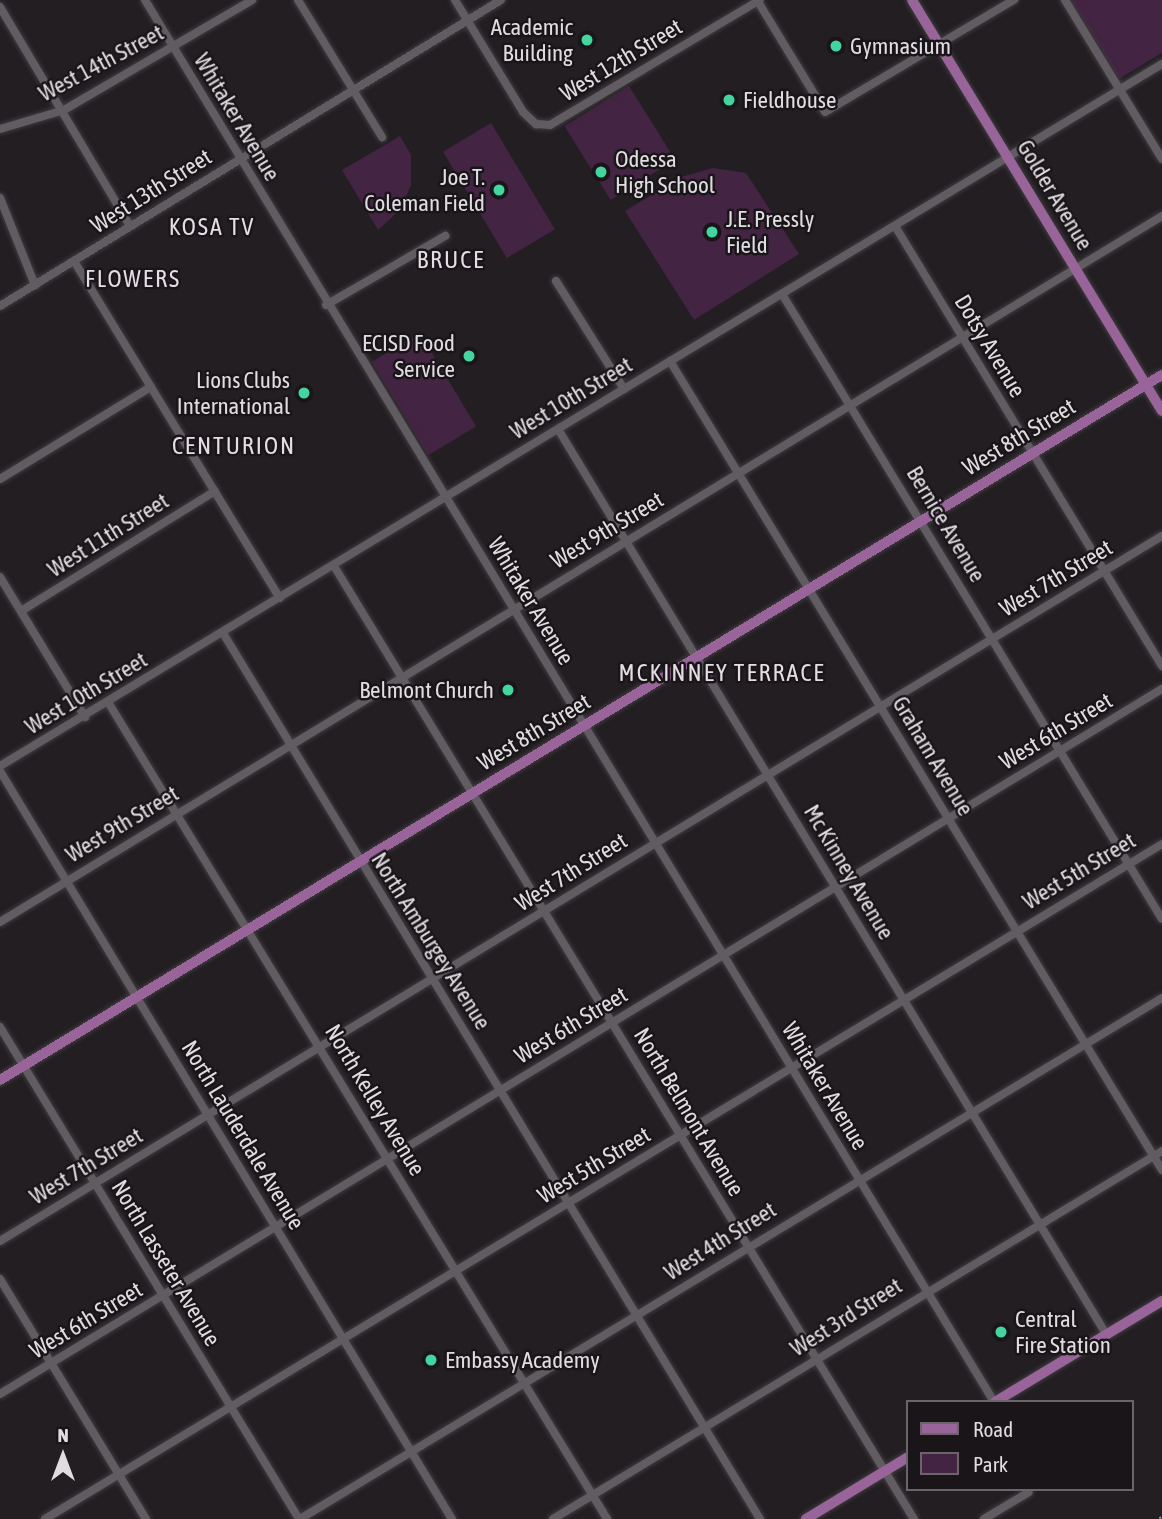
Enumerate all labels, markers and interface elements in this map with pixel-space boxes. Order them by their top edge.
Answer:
place label: Academic Building [491,13,573,67]
street label: West 12th Street [555,13,687,107]
street label: West 14th Street [34,19,168,107]
marker: Academic Building [579,32,595,48]
place label: Gymnasium [850,32,951,60]
marker: Gymnasium [828,38,844,54]
street label: Whitaker Avenue [188,48,286,186]
place label: Fieldhouse [743,86,836,114]
marker: Fieldhouse [721,92,737,108]
street label: Golder Avenue [1011,135,1099,255]
street label: West 13th Street [85,143,217,239]
place label: Odessa High School [615,145,715,199]
place label: Joe T. Coleman Field [364,163,485,217]
marker: Odessa High School [593,164,609,180]
marker: Joe T. Coleman Field [491,182,507,198]
place label: J.E. Pressly Field [726,205,814,259]
district label: KOSA TV [170,213,254,241]
marker: J.E. Pressly Field [704,224,720,240]
district label: BRUCE [417,246,485,274]
district label: FLOWERS [86,265,180,293]
street label: Dotsy Avenue [949,290,1031,402]
place label: ECISD Food Service [362,329,455,383]
marker: ECISD Food Service [461,348,477,364]
street label: West 10th Street [505,351,637,445]
place label: Lions Clubs International [177,366,290,420]
marker: Lions Clubs International [296,385,312,401]
street label: West 8th Street [958,393,1080,481]
district label: CENTURION [173,432,295,460]
street label: Bernice Avenue [901,461,991,587]
street label: West 9th Street [546,486,668,574]
street label: West 11th Street [42,487,174,583]
street label: Whitaker Avenue [482,532,580,670]
street label: West 7th Street [995,534,1117,622]
street label: West 10th Street [20,646,152,740]
district label: MCKINNEY TERRACE [621,659,823,687]
place label: Belmont Church [359,676,494,704]
marker: Belmont Church [500,682,516,698]
street label: West 6th Street [995,687,1117,775]
street label: West 8th Street [473,688,595,776]
street label: Graham Avenue [887,691,979,821]
street label: West 9th Street [61,780,183,868]
street label: Mc Kinney Avenue [798,800,900,944]
street label: West 7th Street [510,827,632,917]
street label: West 5th Street [1018,827,1140,915]
street label: North Amburgey Avenue [365,847,497,1035]
street label: West 6th Street [510,981,632,1069]
street label: Whitaker Avenue [776,1017,874,1155]
street label: North Kelley Avenue [319,1019,431,1181]
street label: North Belmont Avenue [628,1023,750,1201]
street label: North Lauderdale Avenue [176,1036,310,1234]
street label: West 5th Street [533,1121,655,1209]
street label: West 7th Street [25,1122,147,1210]
street label: North Lasseter Avenue [106,1175,226,1351]
street label: West 4th Street [659,1196,781,1286]
street label: West 3rd Street [785,1272,907,1362]
street label: West 6th Street [25,1276,147,1364]
place label: Central Fire Station [1015,1305,1111,1359]
marker: Central Fire Station [993,1324,1009,1340]
place label: Embassy Academy [445,1346,600,1374]
marker: Embassy Academy [423,1352,439,1368]
legend [906,1400,1134,1491]
text: Road [973,1417,1013,1441]
north arrow [28,1421,98,1491]
text: N [57,1424,69,1446]
text: Park [973,1452,1008,1476]

